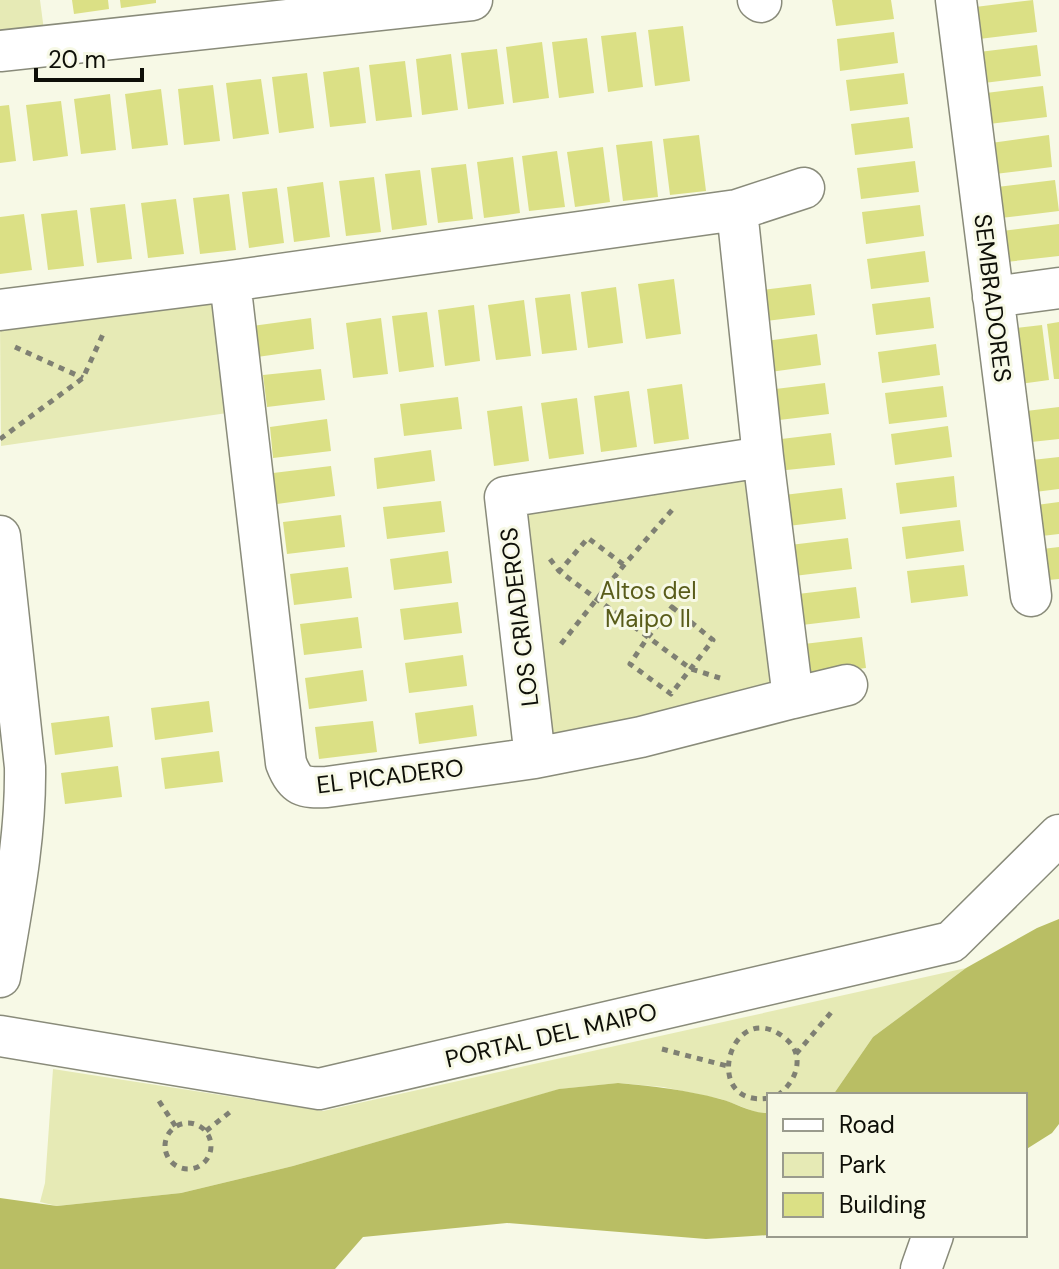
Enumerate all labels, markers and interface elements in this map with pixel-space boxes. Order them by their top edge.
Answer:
scale bar [36,32,142,82]
text: 20 m [48,44,106,75]
street label: SEMBRADORES [967,212,1019,384]
street label: LOS CRIADEROS [493,526,545,708]
park label: Altos del Maipo II [599,575,697,634]
street label: EL PICADERO [315,752,465,800]
street label: PORTAL DEL MAIPO [442,996,660,1074]
legend [767,1093,1027,1237]
text: Road [839,1109,895,1140]
text: Park [839,1149,886,1180]
text: Building [839,1189,926,1220]

